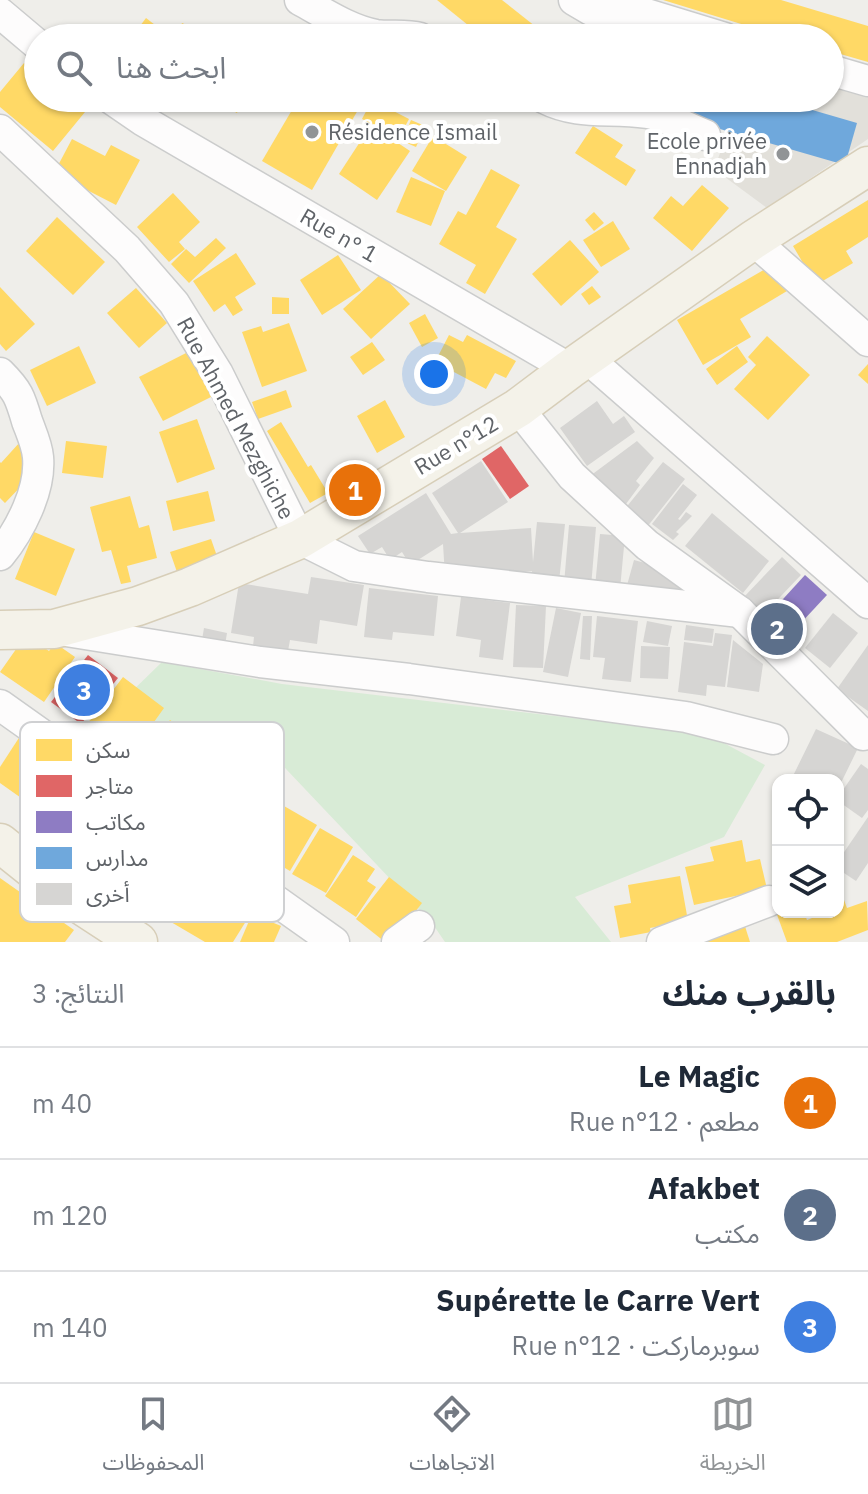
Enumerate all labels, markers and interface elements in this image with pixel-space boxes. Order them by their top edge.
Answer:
search box [24,24,844,112]
icon: search [52,46,96,90]
text: ابحث هنا [116,47,226,86]
place label: Résidence Ismail [328,117,498,146]
marker: Résidence Ismail [303,123,321,141]
place label: Ecole privée Ennadjah [647,126,767,180]
marker: Ecole privée Ennadjah [774,145,792,163]
street label: Rue n° 1 [295,201,383,268]
street label: Rue Ahmed Mezghiche [171,312,302,524]
your location [414,354,454,394]
street label: Rue n°12 [408,408,503,481]
pin: 1 [329,460,381,520]
pin: 2 [751,599,803,659]
pin: 3 [58,660,110,720]
legend [20,722,284,922]
text: سكن [86,735,130,764]
text: متاجر [85,771,134,800]
map controls [772,774,844,918]
button: locate [772,774,844,846]
text: مكاتب [86,807,146,836]
text: مدارس [86,843,149,872]
button: layers [772,846,844,918]
text: أخرى [86,879,130,908]
text: بالقرب منك [662,970,836,1014]
text: النتائج: 3 [32,976,124,1010]
text: Le Magic [638,1056,760,1095]
text: 40 m [32,1086,92,1120]
text: 1 [802,1086,818,1120]
text: مطعم · Rue n°12 [569,1104,760,1138]
text: Afakbet [648,1168,760,1207]
text: 120 m [32,1198,108,1232]
text: 2 [802,1198,818,1232]
text: مكتب [695,1216,760,1250]
text: Supérette le Carre Vert [436,1280,760,1319]
text: 140 m [32,1310,108,1344]
text: 3 [802,1310,818,1344]
text: سوبرماركت · Rue n°12 [512,1328,760,1362]
tab: المحفوظات [102,1392,204,1486]
tab: الاتجاهات [409,1392,495,1486]
tab: الخريطة [700,1392,766,1486]

